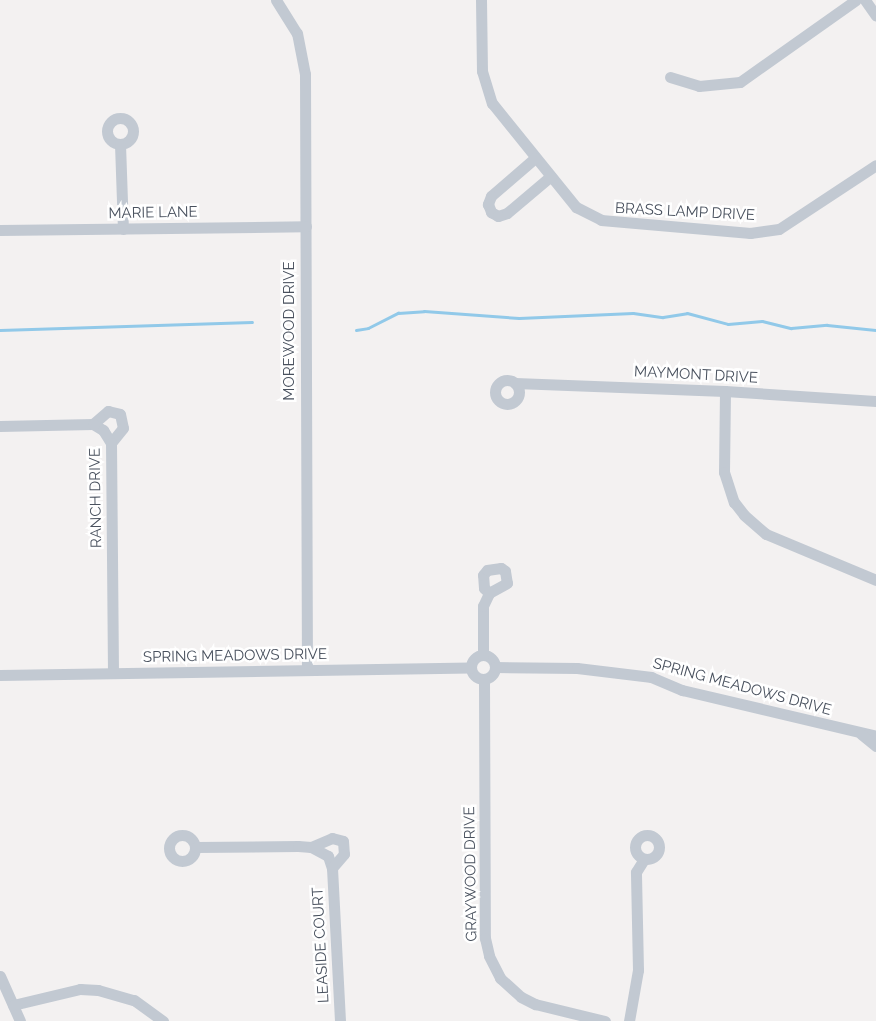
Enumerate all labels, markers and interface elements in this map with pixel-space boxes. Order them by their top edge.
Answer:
street label: BRASS LAMP DRIVE [614,199,756,225]
street label: MARIE LANE [108,203,198,223]
street label: MOREWOOD DRIVE [281,261,299,401]
street label: MAYMONT DRIVE [633,363,759,387]
street label: RANCH DRIVE [86,448,106,548]
street label: SPRING MEADOWS DRIVE [143,645,327,667]
street label: SPRING MEADOWS DRIVE [651,654,833,720]
street label: GRAYWOOD DRIVE [461,806,481,942]
street label: LEASIDE COURT [309,887,333,1003]

